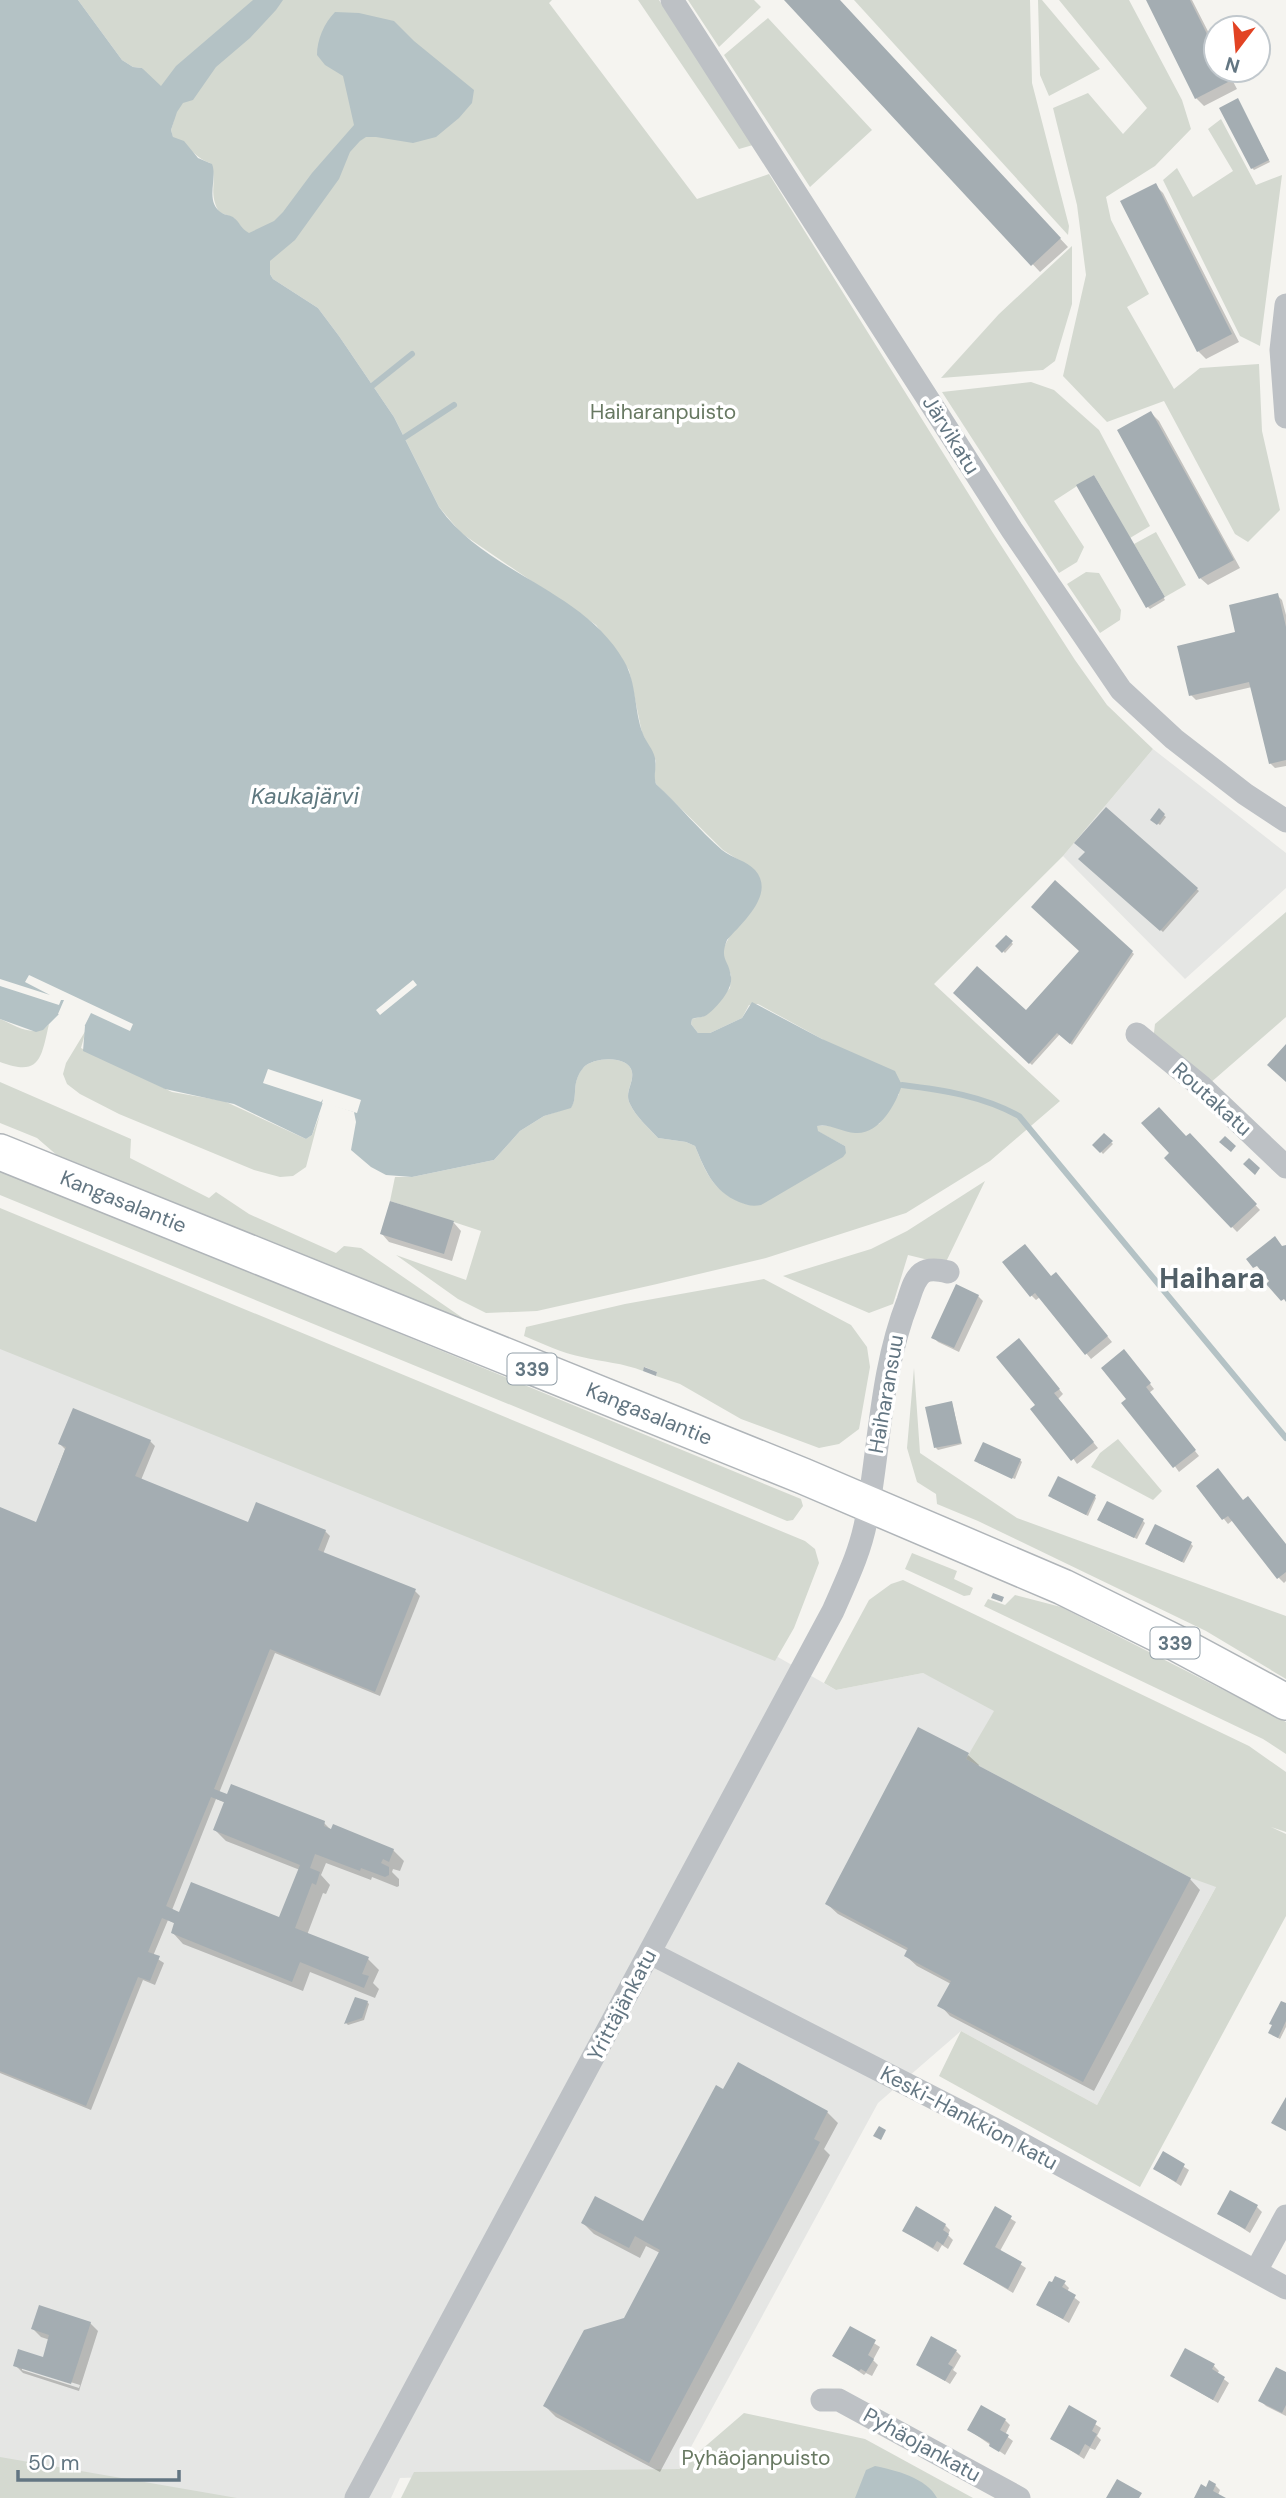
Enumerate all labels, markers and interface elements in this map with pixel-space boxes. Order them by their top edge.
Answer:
north arrow [1202,14,1272,84]
text: N [1222,51,1243,79]
street label: Järvikatu [916,390,986,480]
park label: Haiharanpuisto [590,398,736,426]
water label: Kaukajärvi [251,781,359,811]
street label: Routakatu [1166,1056,1258,1142]
street label: Kangasalantie [56,1164,191,1240]
district label: Haihara [1159,1260,1265,1297]
street label: Haiharansuu [862,1332,910,1456]
road number: 339 [508,1354,556,1385]
street label: Kangasalantie [582,1376,717,1452]
road number: 339 [1150,1628,1200,1658]
street label: Yrittäjänkatu [581,1944,663,2066]
street label: Keski-Hankkion katu [875,2059,1063,2177]
street label: Pyhäojankatu [858,2401,986,2489]
scale bar [18,2438,178,2482]
park label: Pyhäojanpuisto [681,2444,831,2472]
text: 50 m [28,2449,79,2477]

